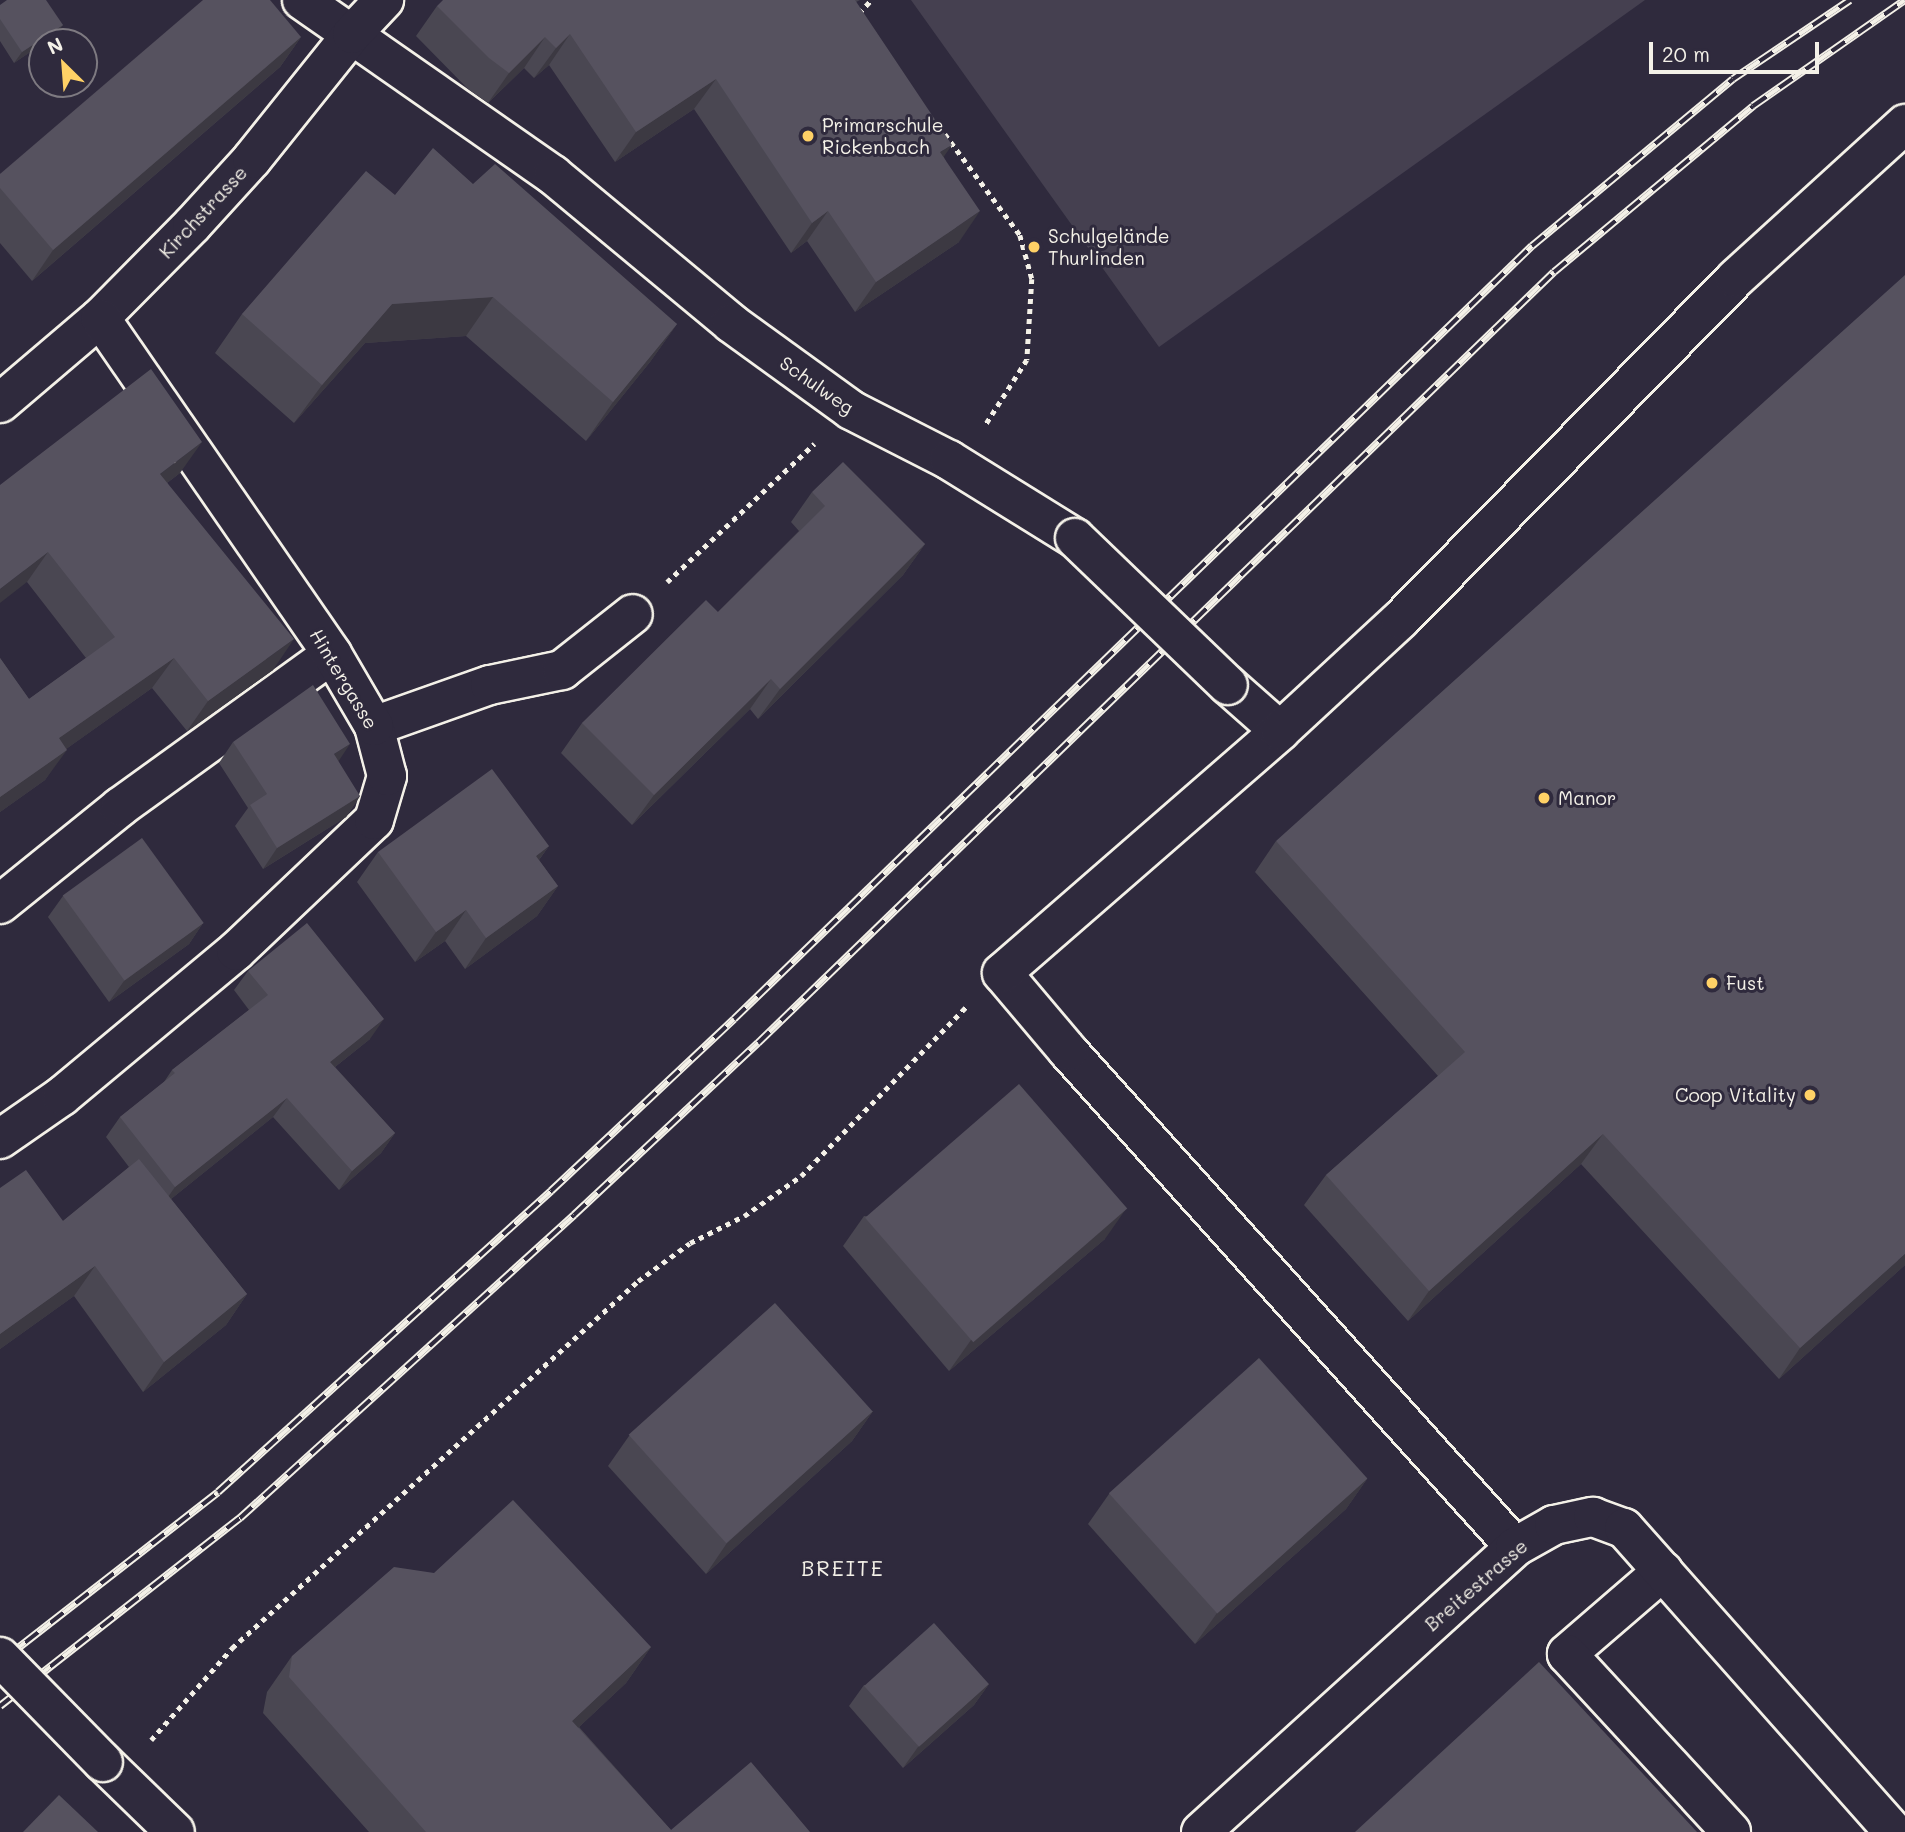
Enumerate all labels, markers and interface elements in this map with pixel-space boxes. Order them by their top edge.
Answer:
north arrow [28,28,98,98]
scale bar [1653,28,1823,72]
text: N [43,31,67,60]
text: 20 m [1662,40,1710,67]
place label: Primarschule Rickenbach [822,114,944,158]
marker: Primarschule Rickenbach [800,128,816,144]
street label: Kirchstrasse [154,161,252,263]
place label: Schulgelände Thurlinden [1048,225,1169,269]
marker: Schulgelände Thurlinden [1026,239,1042,255]
street label: Schulweg [776,351,858,419]
street label: Hintergasse [305,625,383,733]
place label: Manor [1558,787,1616,809]
marker: Manor [1536,790,1552,806]
place label: Fust [1726,972,1765,994]
marker: Fust [1704,975,1720,991]
place label: Coop Vitality [1675,1084,1796,1106]
marker: Coop Vitality [1802,1087,1818,1103]
street label: Breitestrasse [1420,1534,1532,1636]
district label: BREITE [802,1555,884,1581]

